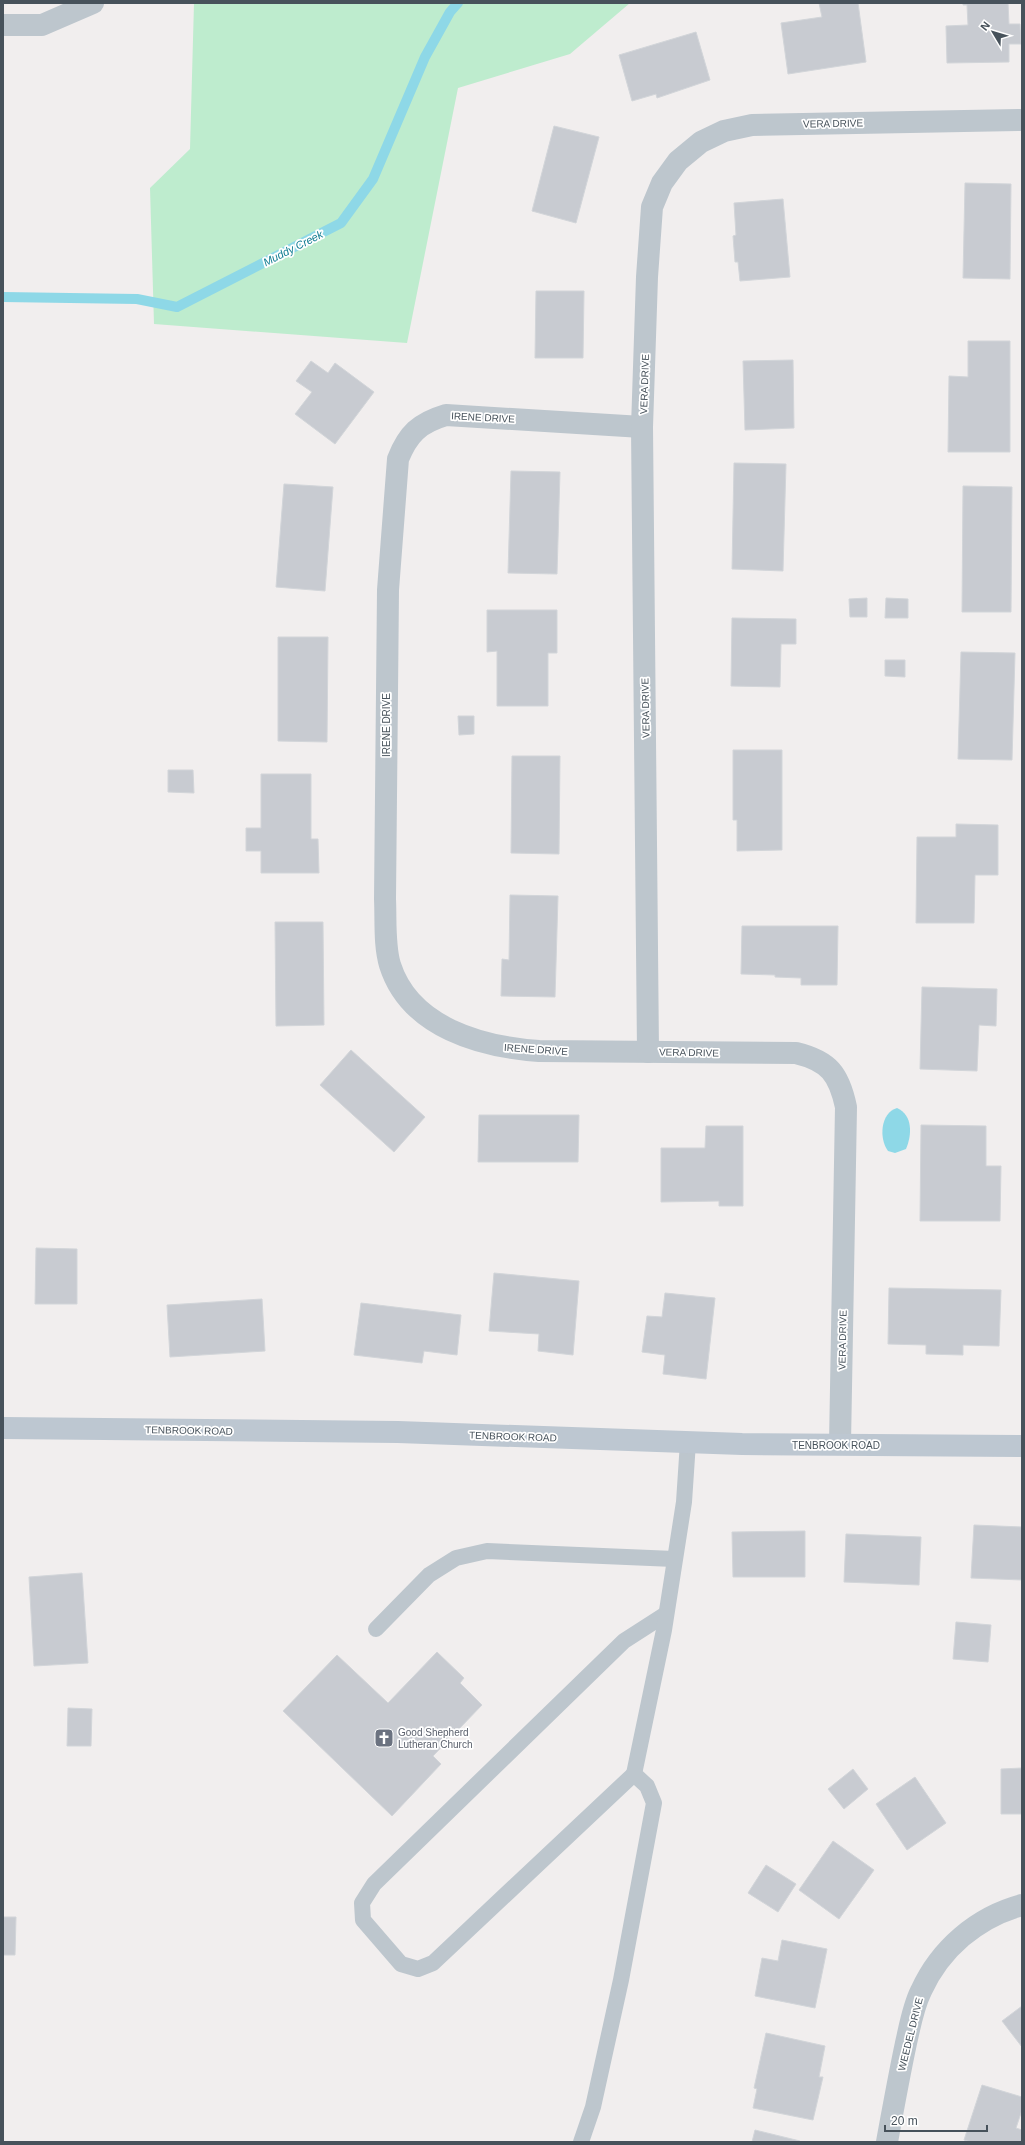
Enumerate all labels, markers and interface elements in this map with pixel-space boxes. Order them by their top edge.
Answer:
north arrow [973,12,1013,52]
text: N [978,19,992,33]
street label: VERA DRIVE [803,117,863,130]
water label: Muddy Creek [261,228,325,268]
street label: VERA DRIVE [638,354,651,414]
street label: IRENE DRIVE [451,410,515,425]
street label: VERA DRIVE [639,678,652,738]
street label: IRENE DRIVE [381,693,392,757]
street label: IRENE DRIVE [504,1042,569,1057]
street label: VERA DRIVE [659,1046,719,1059]
street label: VERA DRIVE [836,1310,849,1370]
street label: TENBROOK ROAD [145,1424,233,1437]
street label: TENBROOK ROAD [469,1429,557,1444]
street label: TENBROOK ROAD [792,1440,880,1451]
church icon: Good Shepherd Lutheran Church [373,1727,395,1749]
place label: Good Shepherd Lutheran Church [398,1727,473,1750]
street label: WEEDEL DRIVE [896,1996,925,2072]
scale bar [885,2107,987,2133]
text: 20 m [891,2114,918,2128]

